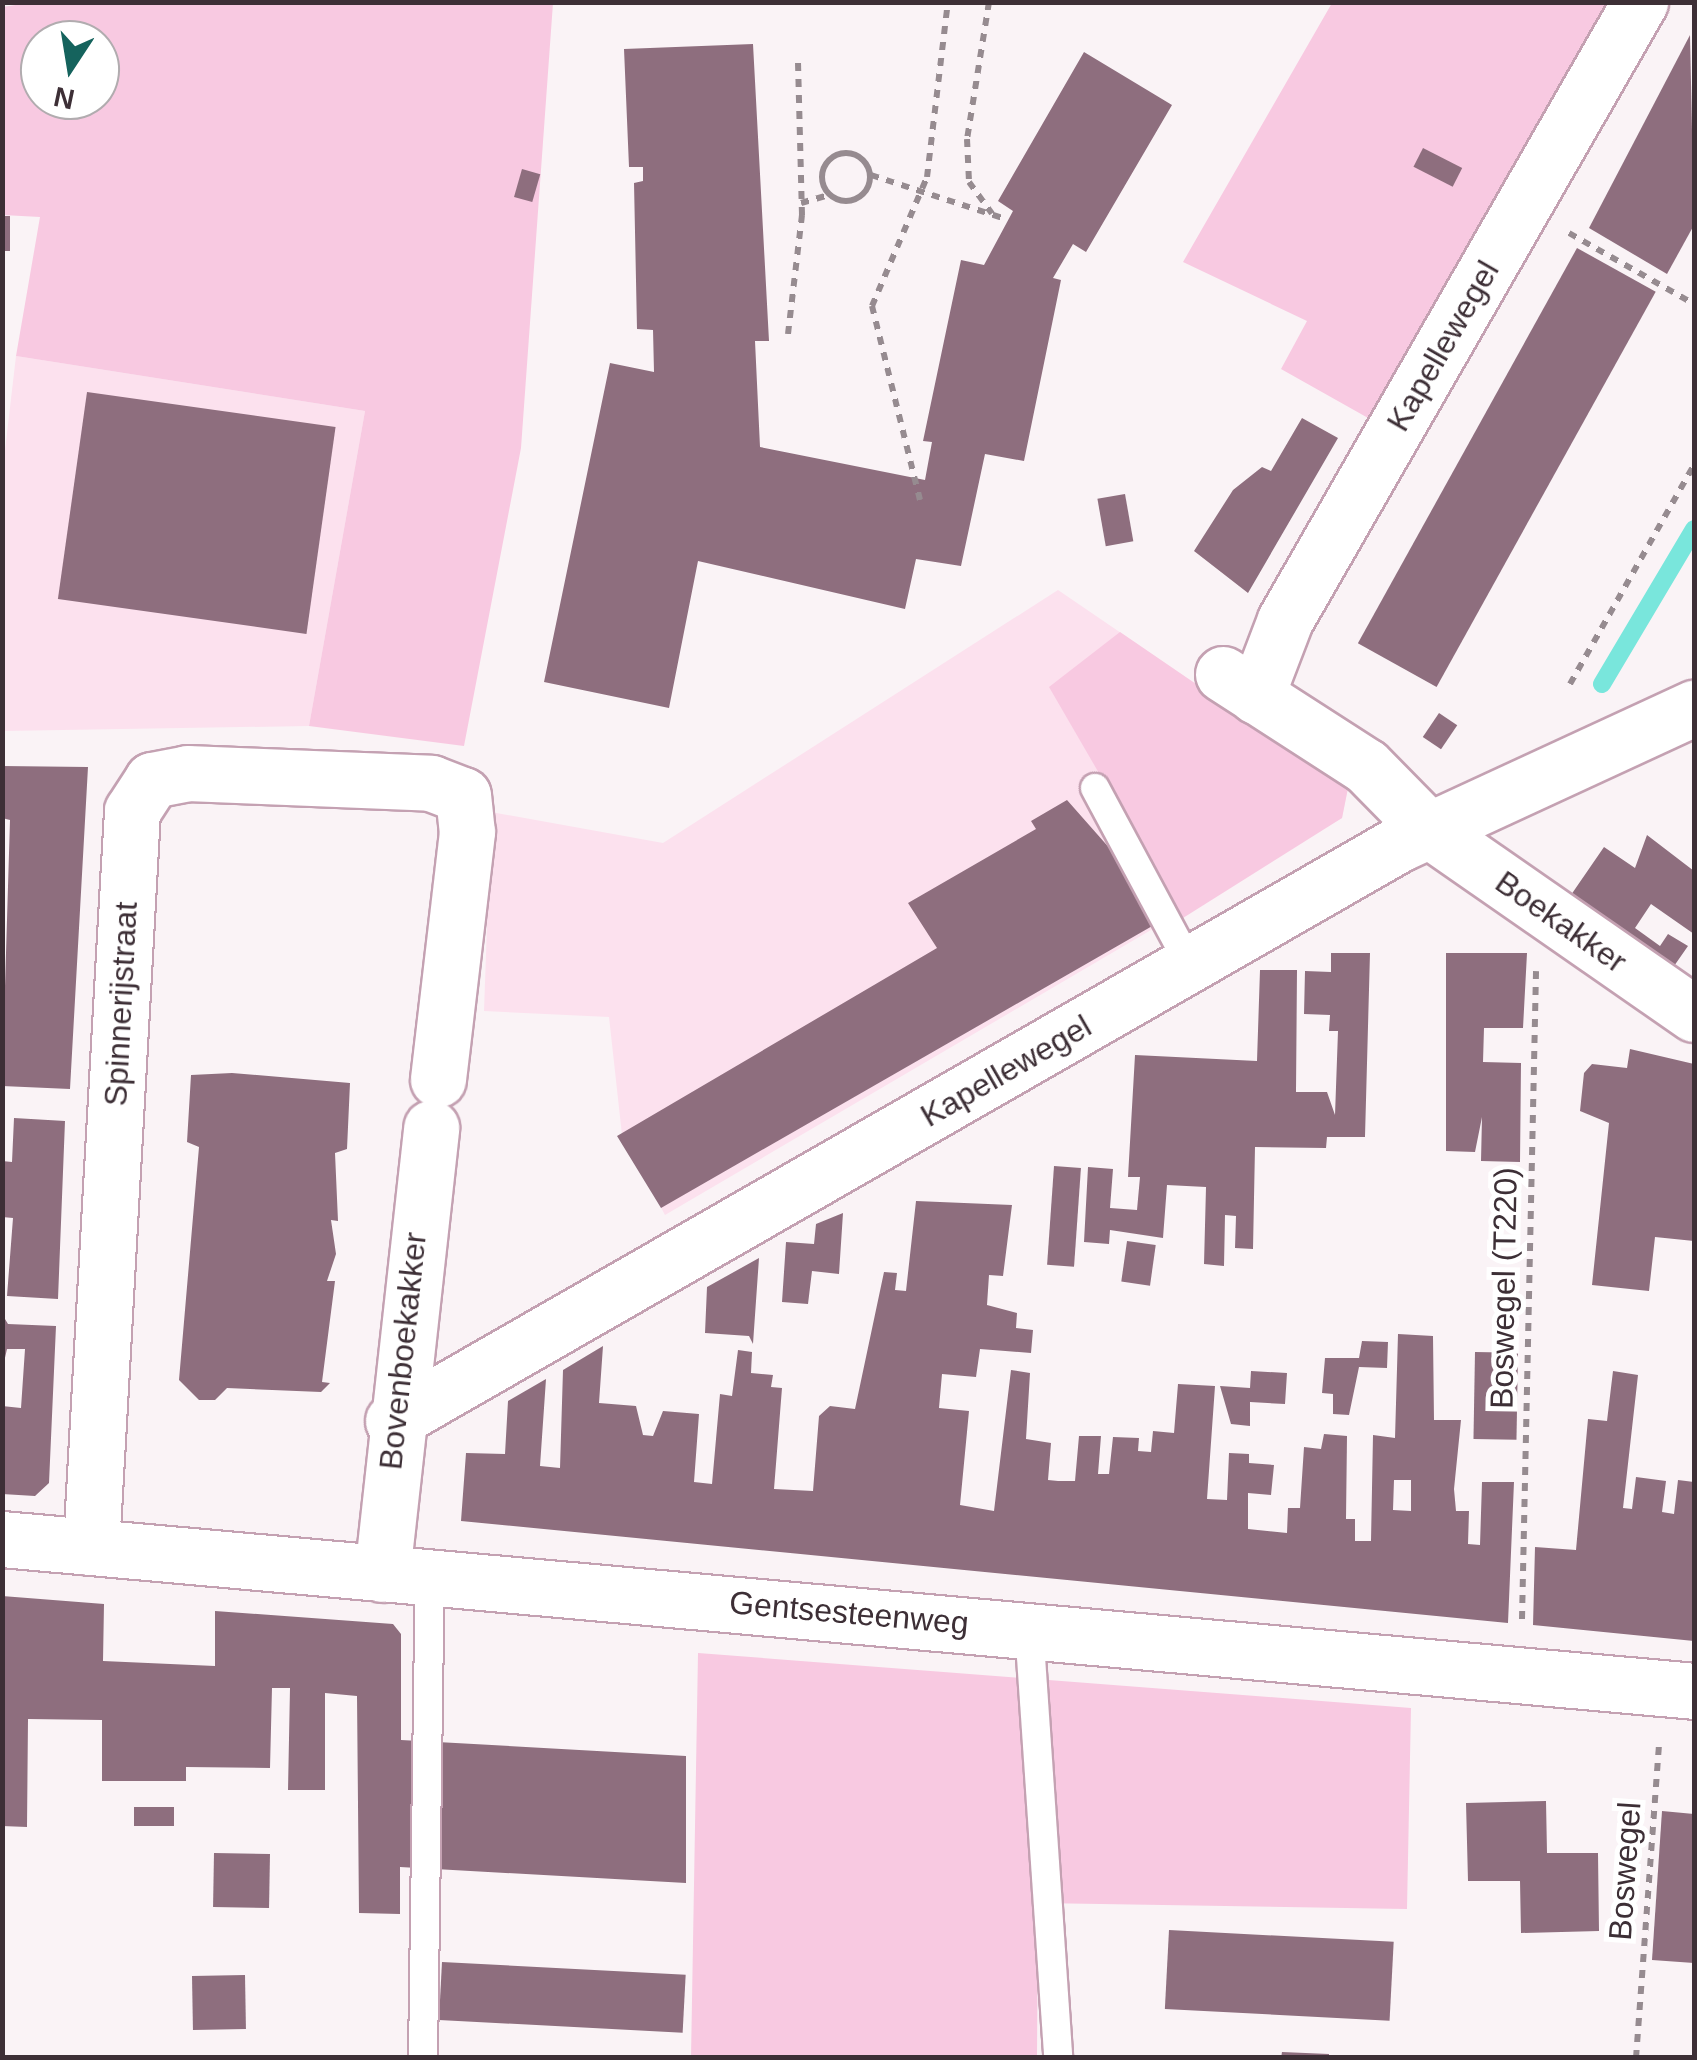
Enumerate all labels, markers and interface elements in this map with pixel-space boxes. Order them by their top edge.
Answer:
north arrow [20,20,120,120]
text: N [51,81,77,115]
street label: Kapellewegel [1379,254,1507,438]
street label: Boekakker [1488,863,1634,981]
street label: Spinnerijstraat [96,901,146,1107]
street label: Kapellewegel [914,1007,1098,1135]
street label: Boswegel (T220) [1483,1167,1525,1409]
street label: Bovenboekakker [371,1230,435,1472]
street label: Gentsesteenweg [728,1583,970,1643]
street label: Boswegel [1601,1800,1649,1942]

